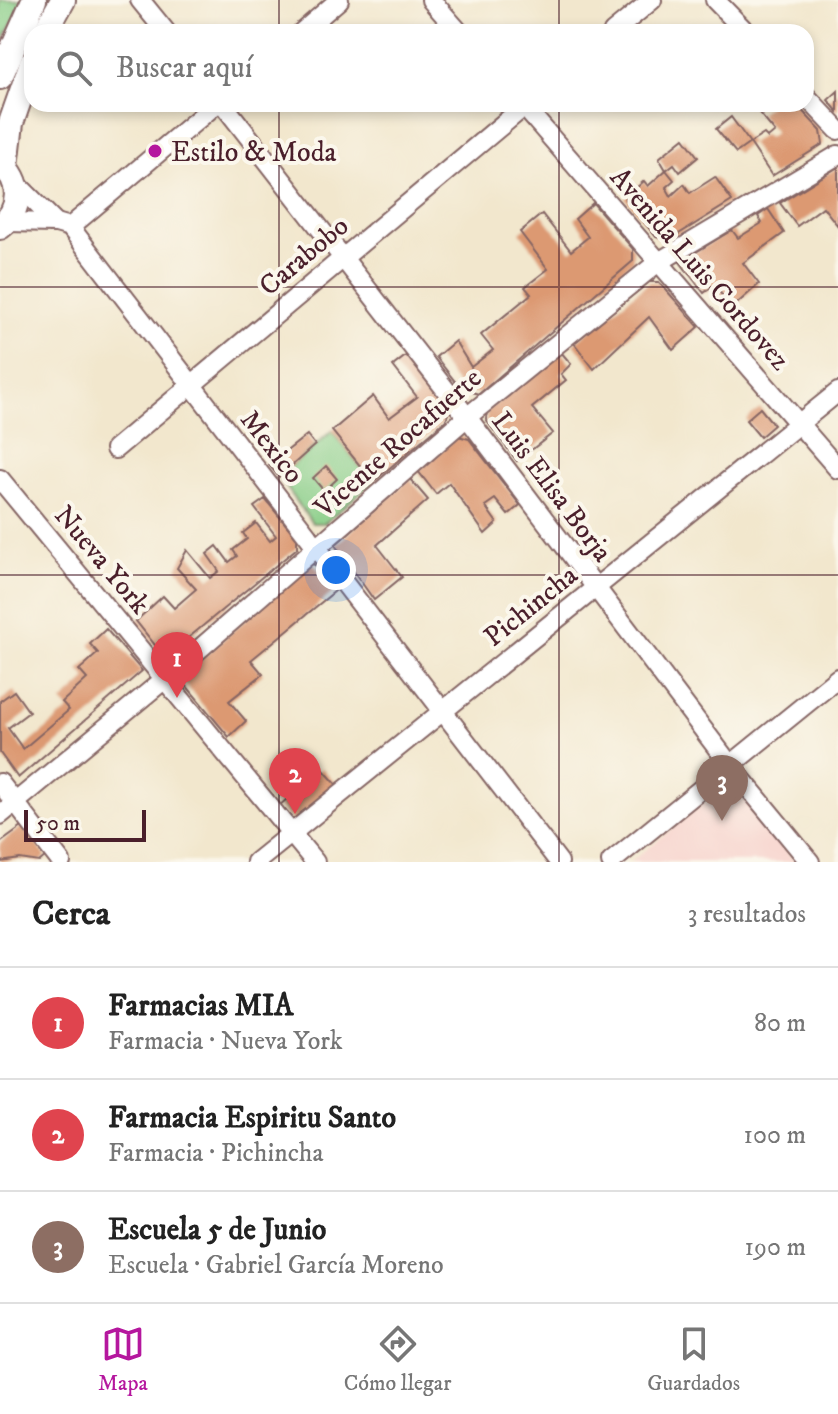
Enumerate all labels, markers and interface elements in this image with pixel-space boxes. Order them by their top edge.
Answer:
search box [24,24,814,112]
icon: search [52,46,96,90]
text: Buscar aquí [116,50,253,87]
place label: Estilo & Moda [171,135,337,170]
marker: Estilo & Moda [146,142,164,160]
street label: Avenida Luis Cordovez [602,160,797,378]
street label: Carabobo [252,209,356,304]
street label: Vicente Rocafuerte [306,361,489,526]
street label: Mexico [232,403,311,491]
street label: Luis Elisa Borja [484,405,620,569]
street label: Nueva York [46,498,158,622]
your location [316,550,356,590]
street label: Pichincha [477,558,585,655]
pin: 1 [151,632,203,698]
pin: 2 [269,748,321,814]
pin: 3 [696,755,748,821]
scale bar [24,806,146,842]
text: 50 m [36,810,80,837]
text: Cerca [32,893,110,935]
text: 3 resultados [688,898,806,931]
text: Farmacias MIA [108,988,293,1025]
text: 1 [53,1007,63,1040]
text: 80 m [754,1007,806,1040]
text: Farmacia · Nueva York [108,1025,343,1058]
text: Farmacia Espiritu Santo [108,1100,396,1137]
text: 2 [52,1119,64,1152]
text: 100 m [743,1119,806,1152]
text: Farmacia · Pichincha [108,1137,324,1170]
text: Escuela 5 de Junio [108,1212,326,1249]
text: 3 [53,1231,63,1264]
text: 190 m [744,1231,806,1264]
text: Escuela · Gabriel García Moreno [108,1249,444,1282]
tab: Mapa [98,1322,148,1397]
tab: Cómo llegar [344,1322,451,1397]
tab: Guardados [647,1322,740,1397]

